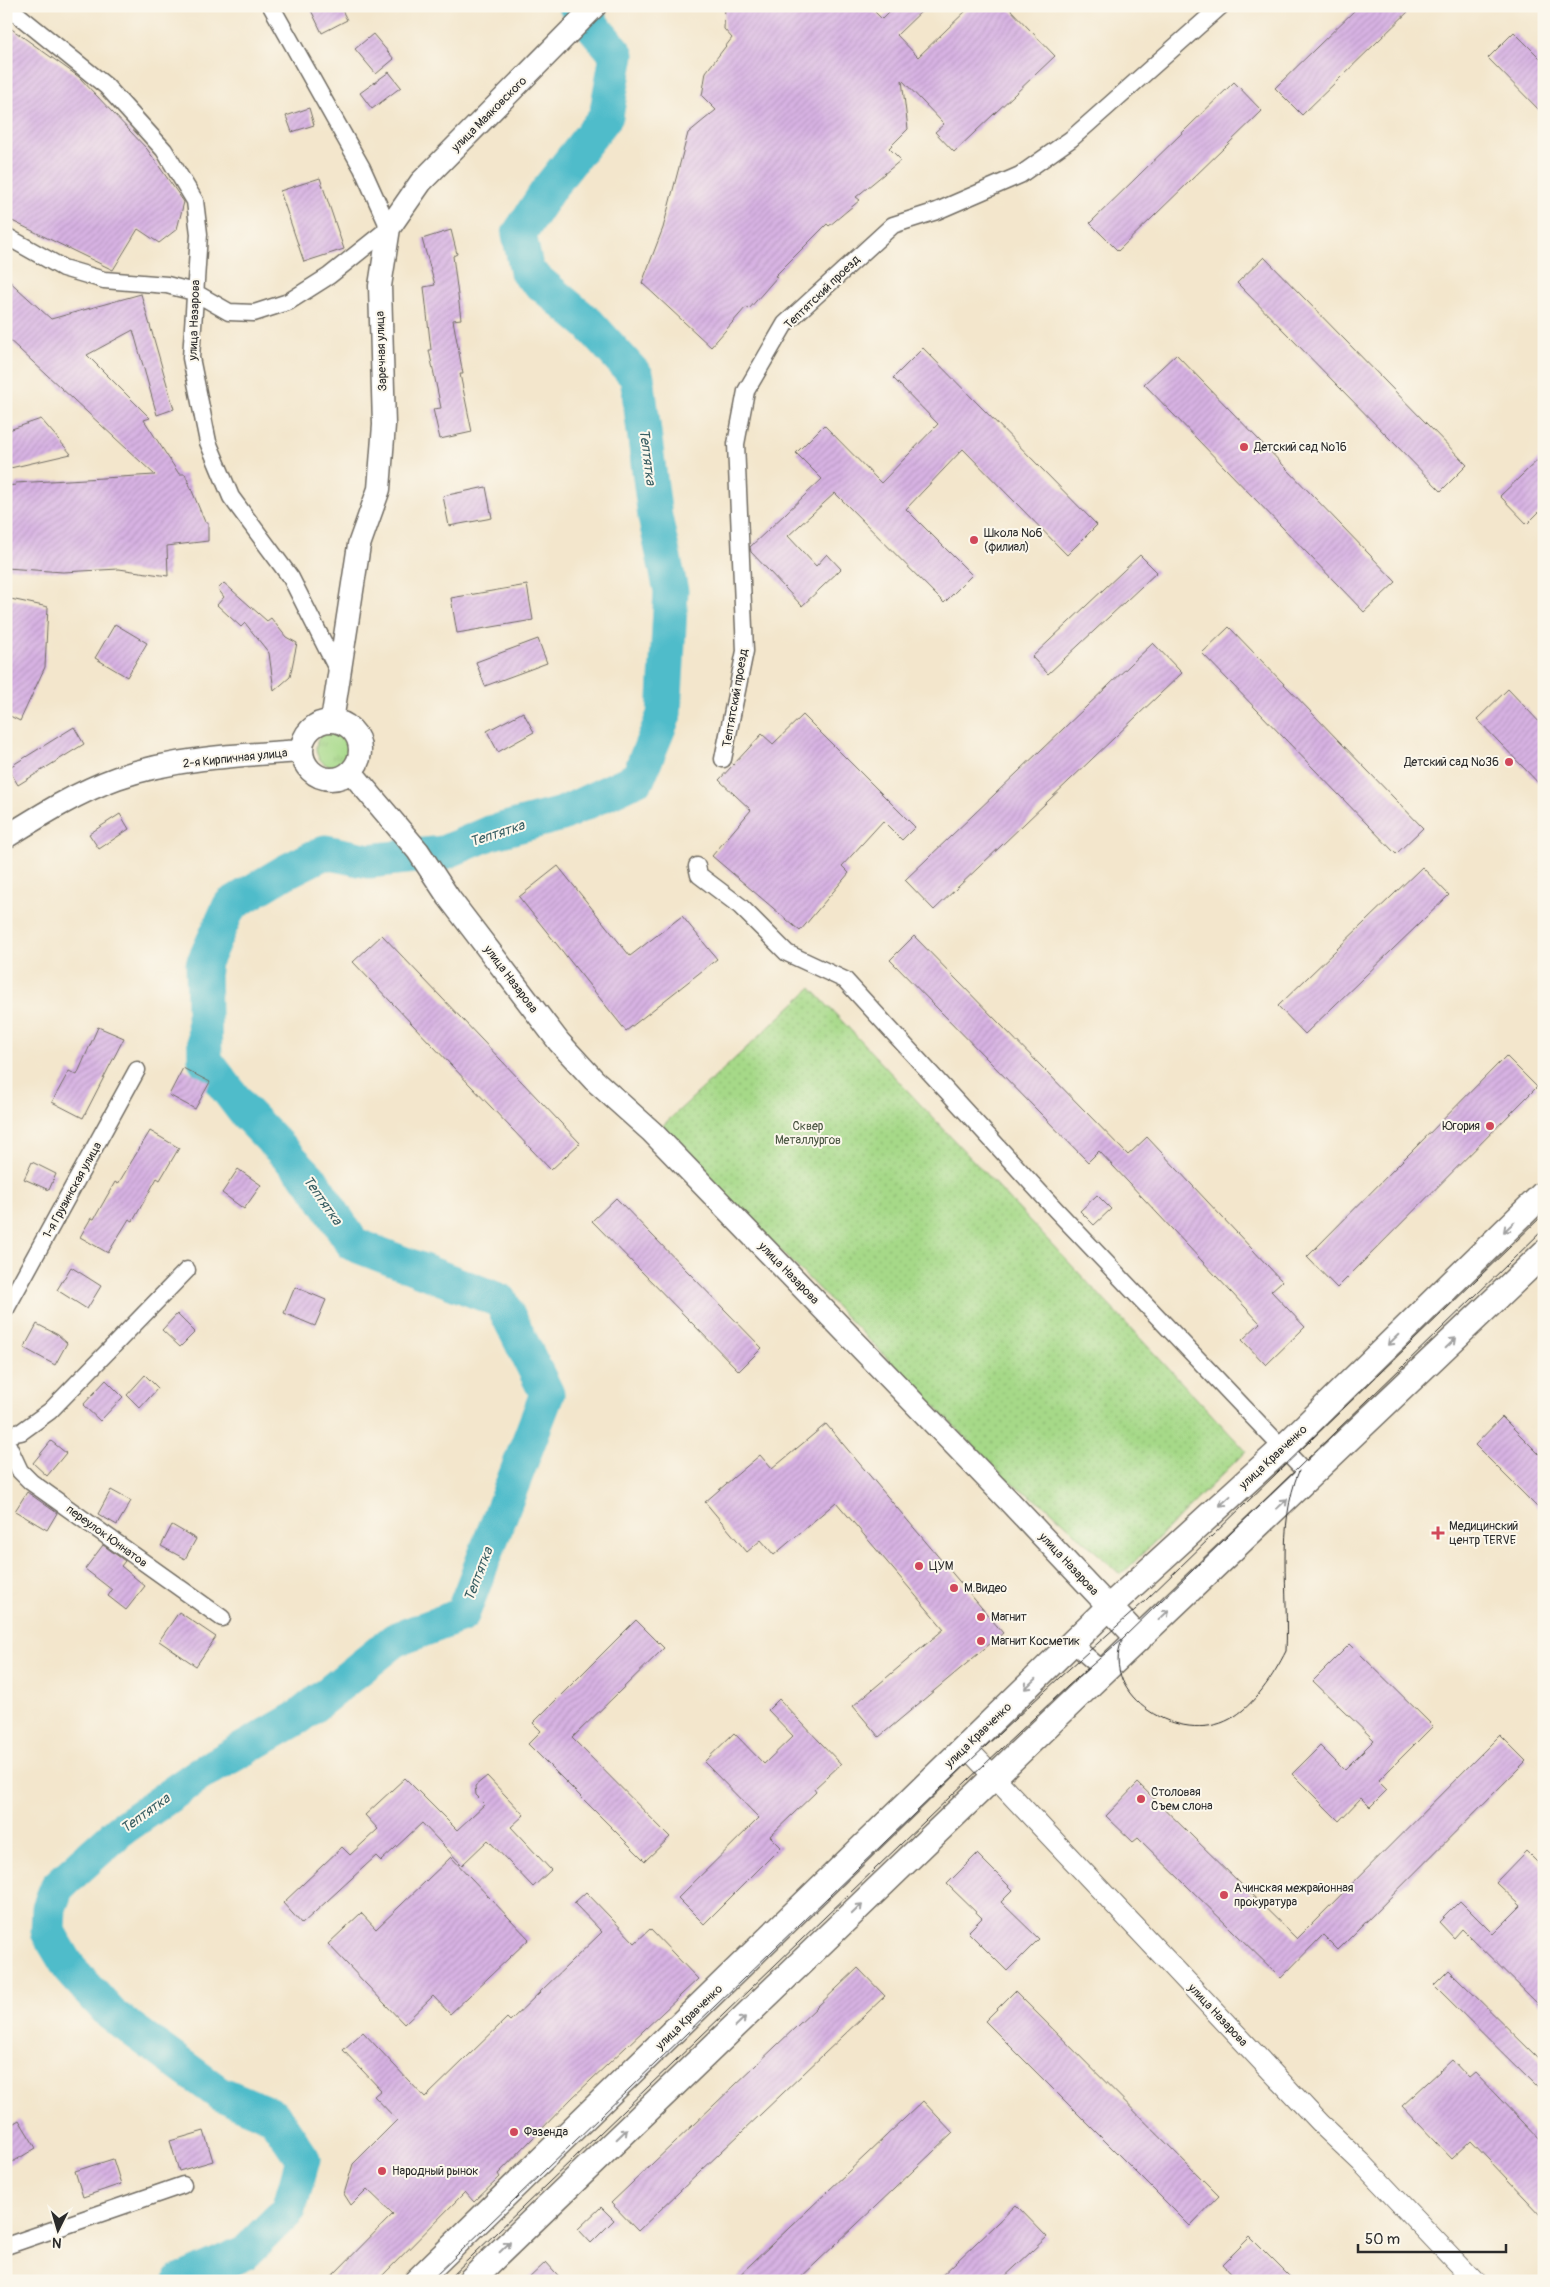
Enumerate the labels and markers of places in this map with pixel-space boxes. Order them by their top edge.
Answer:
place label: Детский сад №16 [1253,440,1347,455]
marker: Детский сад №16 [1238,441,1250,453]
place label: Школа №6 (филиал) [984,526,1043,555]
marker: Школа №6 (филиал) [968,534,980,546]
place label: Детский сад №36 [1403,755,1499,770]
marker: Детский сад №36 [1503,756,1515,768]
place label: Югория [1442,1119,1480,1134]
marker: Югория [1484,1120,1496,1132]
place label: Медицинский центр TERVE [1449,1519,1519,1548]
marker: Медицинский центр TERVE [1431,1526,1445,1540]
place label: ЦУМ [929,1559,954,1574]
marker: ЦУМ [913,1560,925,1572]
place label: М.Видео [964,1581,1008,1596]
marker: М.Видео [948,1582,960,1594]
place label: Магнит [991,1610,1027,1625]
marker: Магнит [975,1611,987,1623]
place label: Магнит Косметик [991,1634,1080,1649]
marker: Магнит Косметик [975,1635,987,1647]
place label: Столовая Съем слона [1151,1785,1213,1814]
marker: Столовая Съем слона [1135,1793,1147,1805]
place label: Ачинская межрайонная прокуратура [1234,1881,1354,1910]
marker: Ачинская межрайонная прокуратура [1218,1889,1230,1901]
place label: Фазенда [524,2125,569,2140]
marker: Фазенда [508,2126,520,2138]
place label: Народный рынок [392,2164,479,2179]
marker: Народный рынок [376,2165,388,2177]

